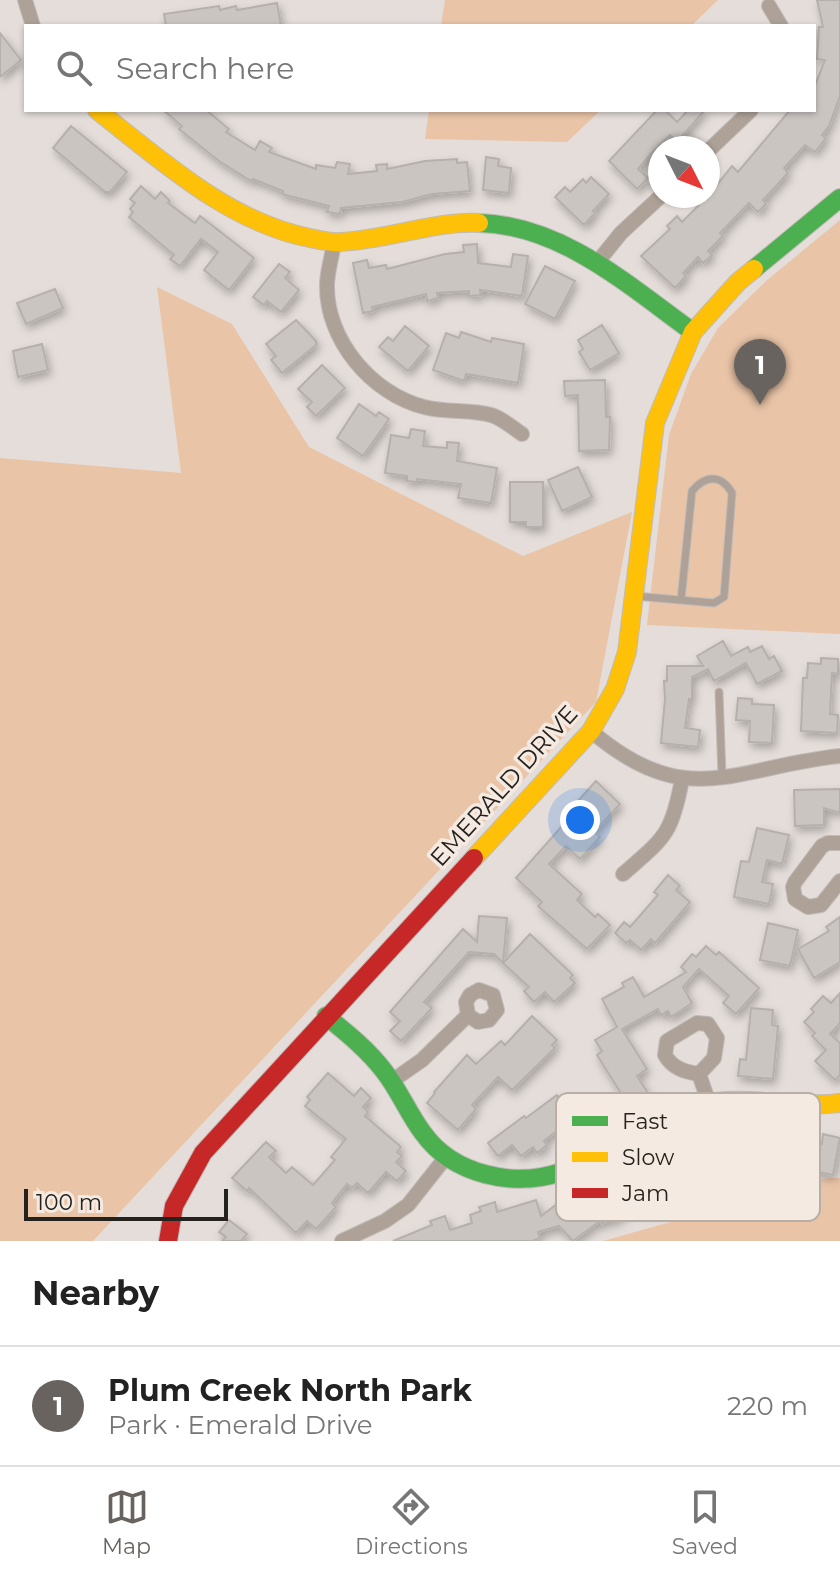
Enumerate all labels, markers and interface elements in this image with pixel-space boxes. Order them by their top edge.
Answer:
search box [24,24,816,112]
icon: search [52,46,96,90]
text: Search here [116,50,294,87]
north arrow [648,136,720,208]
pin: 1 [734,339,786,405]
street label: EMERALD DRIVE [424,699,583,872]
your location [560,800,600,840]
legend [556,1093,820,1221]
text: Fast [622,1108,668,1135]
text: Slow [622,1144,675,1171]
text: Jam [621,1180,669,1207]
scale bar [24,1185,228,1221]
text: 100 m [36,1189,102,1216]
text: Nearby [32,1272,159,1314]
text: Plum Creek North Park [108,1372,472,1409]
text: 1 [53,1390,63,1422]
text: 220 m [727,1390,808,1422]
text: Park · Emerald Drive [108,1409,373,1441]
tab: Map [102,1485,151,1560]
tab: Directions [355,1485,468,1560]
tab: Saved [672,1485,738,1560]

